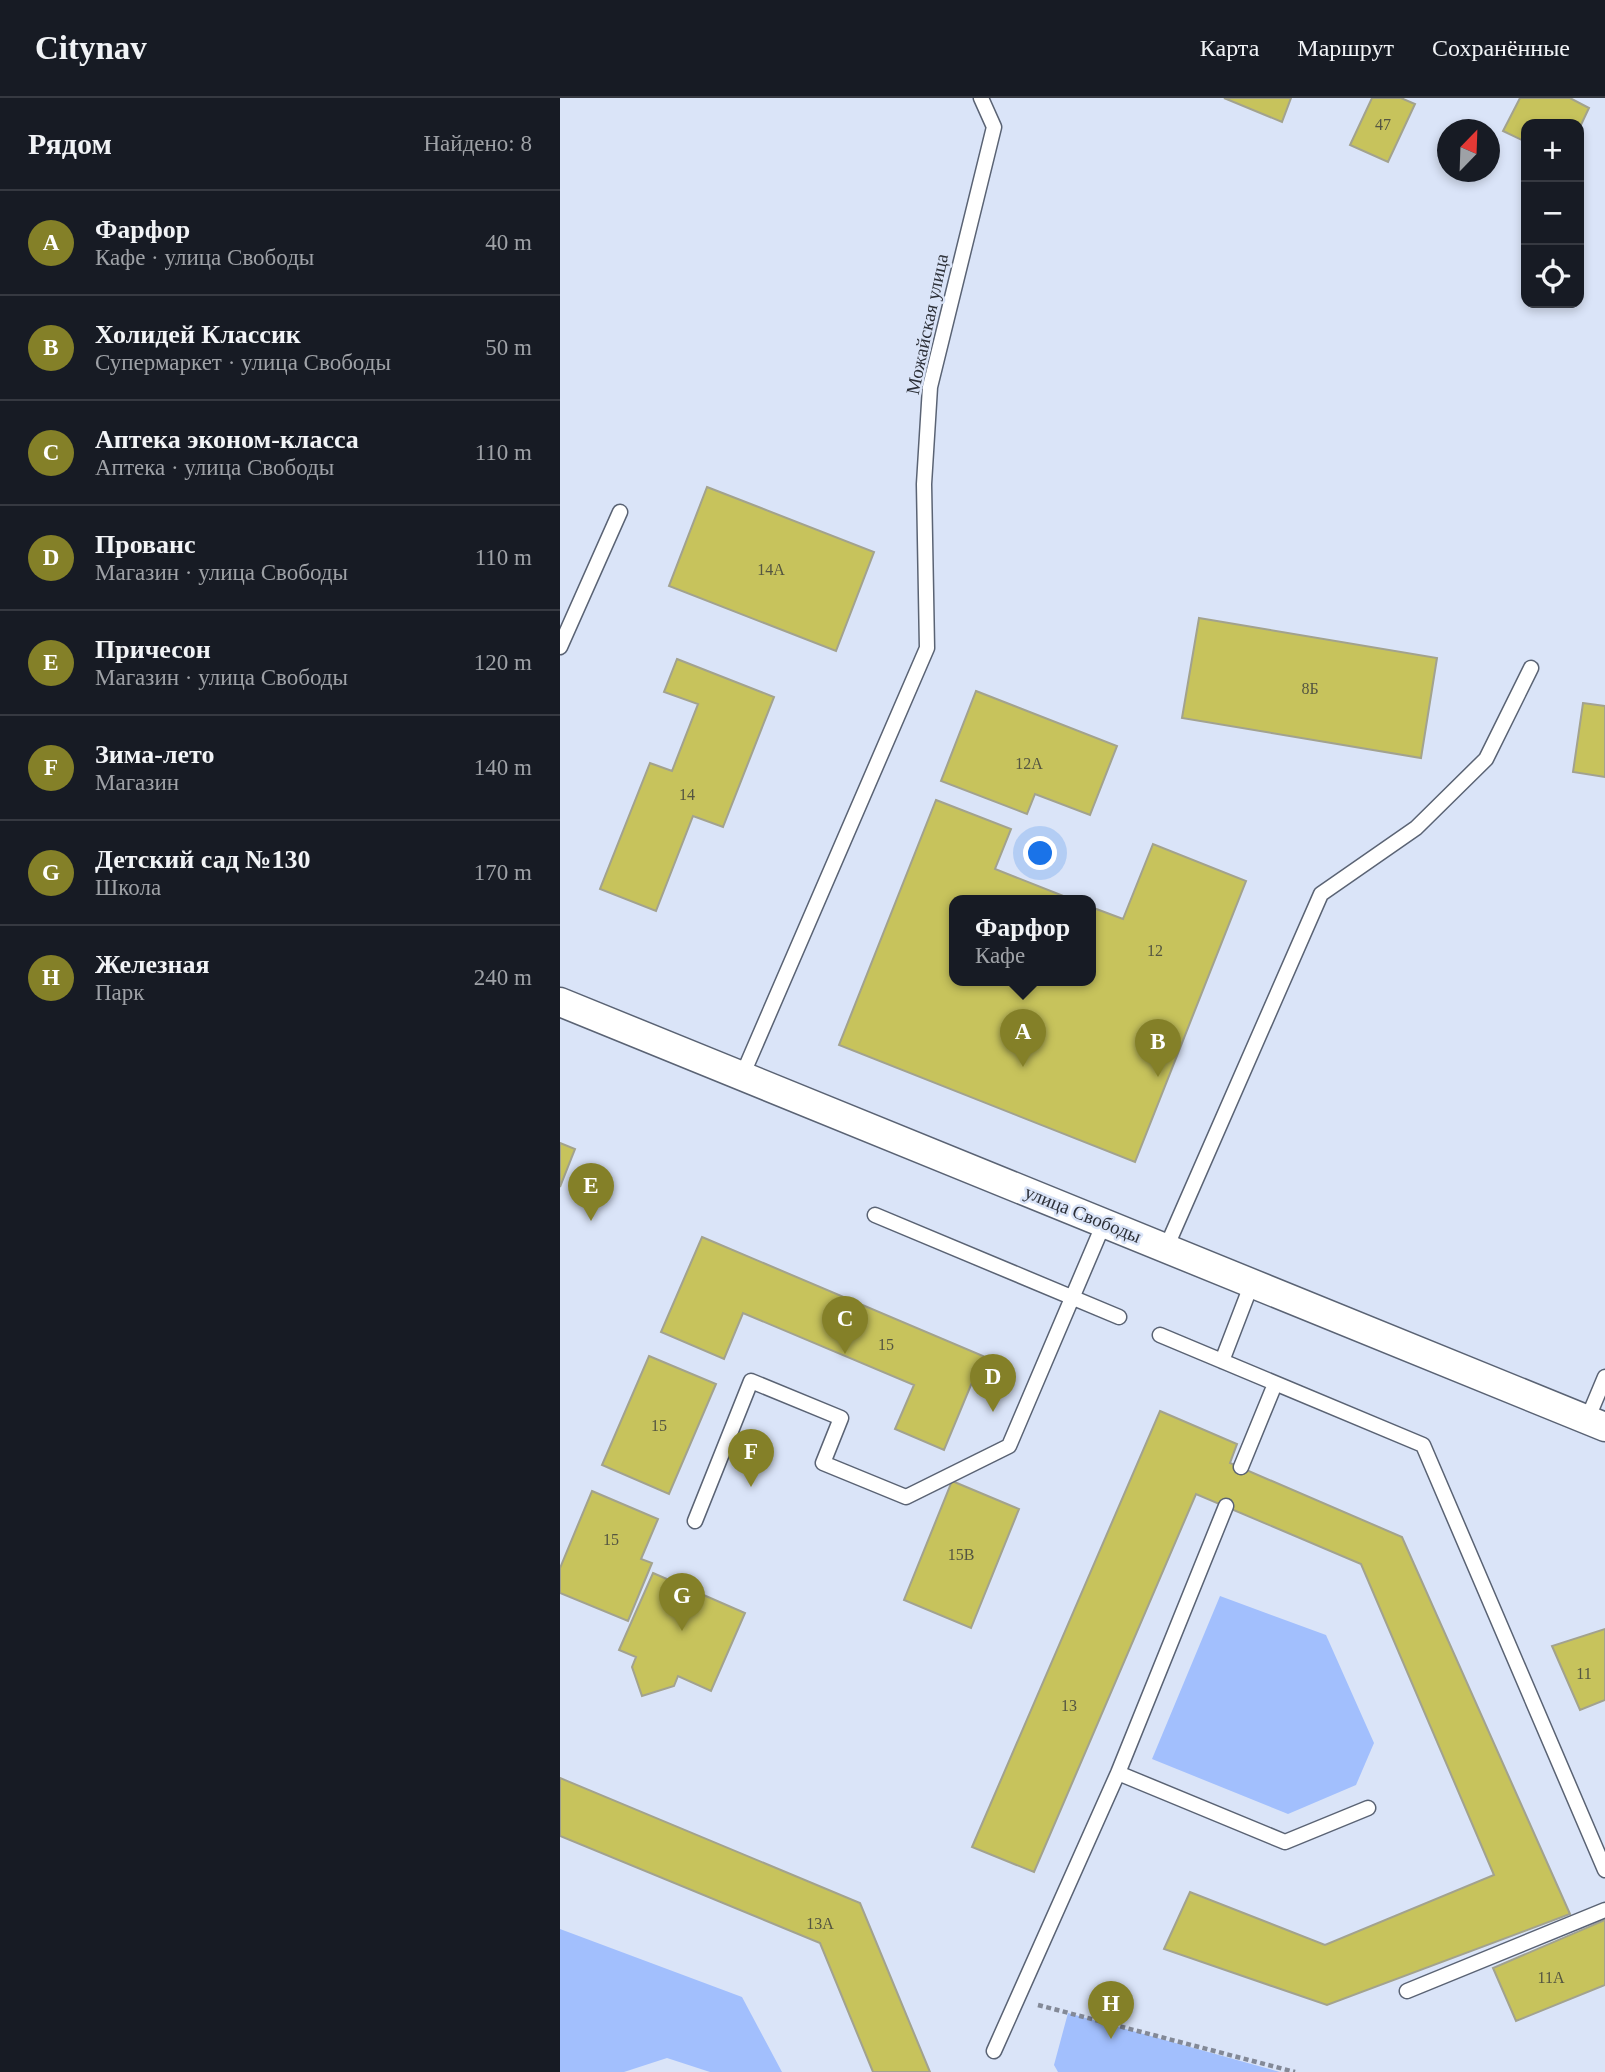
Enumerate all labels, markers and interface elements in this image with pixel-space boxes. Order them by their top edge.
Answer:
text: Citynav [35,30,147,66]
text: Карта [1200,35,1259,61]
text: Маршрут [1297,35,1394,61]
text: Сохранённые [1432,35,1570,61]
house number: 47 [1375,116,1391,133]
north arrow [1437,119,1500,182]
map controls [1521,119,1584,308]
button: + [1521,119,1584,182]
text: Рядом [28,127,112,160]
text: Найдено: 8 [424,131,532,156]
button: − [1521,182,1584,245]
text: Фарфор [95,215,190,244]
text: A [43,230,59,255]
text: 40 m [485,230,532,255]
text: Кафе · улица Свободы [95,245,314,270]
button: locate [1521,245,1584,308]
street label: Можайская улица [902,251,952,396]
text: Холидей Классик [95,320,301,349]
text: B [43,335,59,360]
text: 50 m [485,335,532,360]
text: Супермаркет · улица Свободы [95,350,391,375]
text: Аптека эконом-класса [95,425,359,454]
text: C [43,440,59,465]
text: 110 m [475,440,532,465]
text: Аптека · улица Свободы [95,455,334,480]
text: Прованс [95,530,196,559]
text: D [43,545,59,570]
text: 110 m [475,545,532,570]
text: Магазин · улица Свободы [95,560,348,585]
house number: 14А [757,561,785,578]
text: Причесон [95,635,211,664]
text: E [43,650,59,675]
text: 120 m [474,650,532,675]
text: Магазин · улица Свободы [95,665,348,690]
house number: 8Б [1301,680,1319,697]
text: Зима-лето [95,740,214,769]
text: F [44,755,58,780]
text: 140 m [474,755,532,780]
house number: 12А [1015,755,1043,772]
text: Магазин [95,770,179,795]
house number: 14 [679,786,695,803]
your location [1023,836,1057,870]
text: Детский сад №130 [95,845,310,874]
text: G [42,860,60,885]
text: 170 m [474,860,532,885]
text: Школа [95,875,161,900]
popup [949,895,1096,986]
text: Фарфор [975,913,1070,942]
house number: 12 [1147,942,1163,959]
text: Кафе [975,943,1025,968]
text: Железная [95,950,210,979]
text: H [42,965,60,990]
text: 240 m [474,965,532,990]
text: Парк [95,980,145,1005]
pin: A [1000,1009,1046,1067]
pin: B [1135,1019,1181,1077]
pin: E [568,1163,614,1221]
street label: улица Свободы [1022,1181,1145,1247]
pin: C [822,1296,868,1354]
house number: 15 [878,1336,894,1353]
pin: D [970,1354,1016,1412]
house number: 15 [651,1417,667,1434]
pin: F [728,1429,774,1487]
house number: 15 [603,1531,619,1548]
house number: 15В [948,1546,974,1563]
pin: G [659,1573,705,1631]
house number: 11 [1576,1665,1592,1682]
house number: 13 [1061,1697,1077,1714]
house number: 13А [806,1915,834,1932]
house number: 11А [1538,1969,1565,1986]
pin: H [1088,1981,1134,2039]

